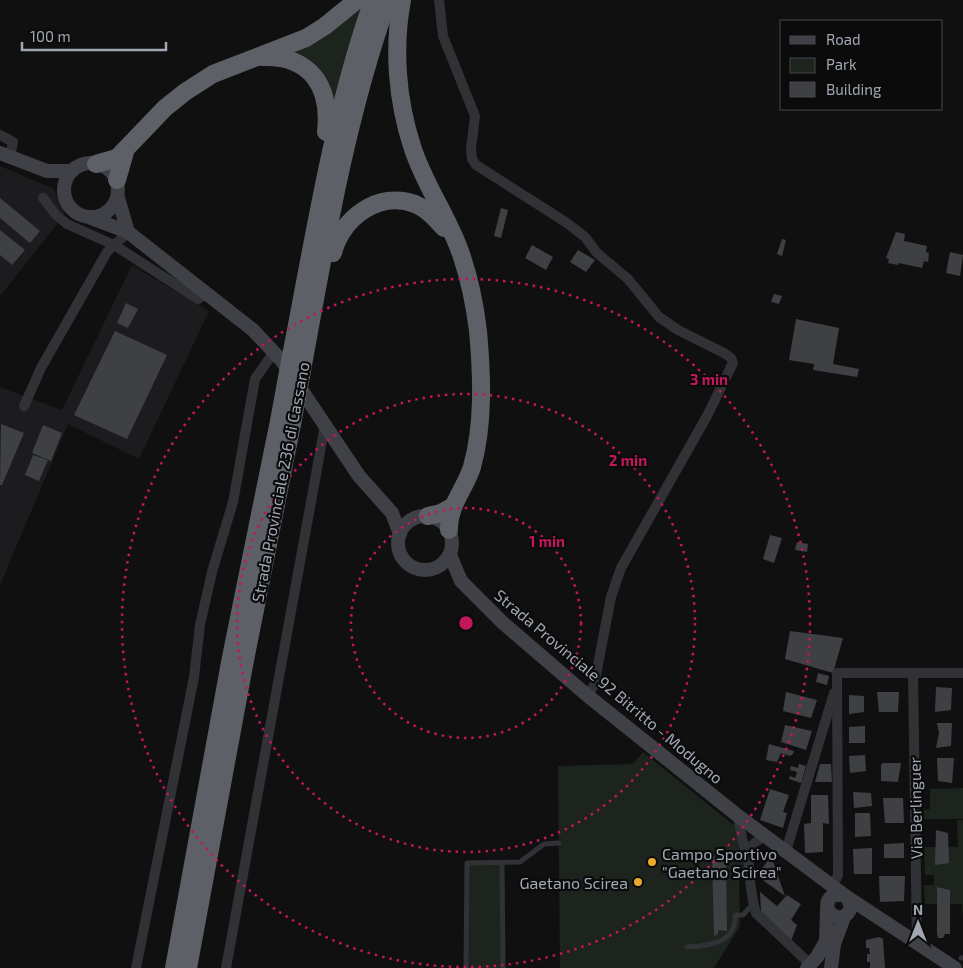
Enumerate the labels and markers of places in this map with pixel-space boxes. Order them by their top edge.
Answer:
centre of rings [457,614,475,632]
place label: Campo Sportivo "Gaetano Scirea" [662,844,782,881]
marker: Campo Sportivo "Gaetano Scirea" [646,856,658,868]
place label: Gaetano Scirea [519,873,628,892]
marker: Gaetano Scirea [632,876,644,888]

